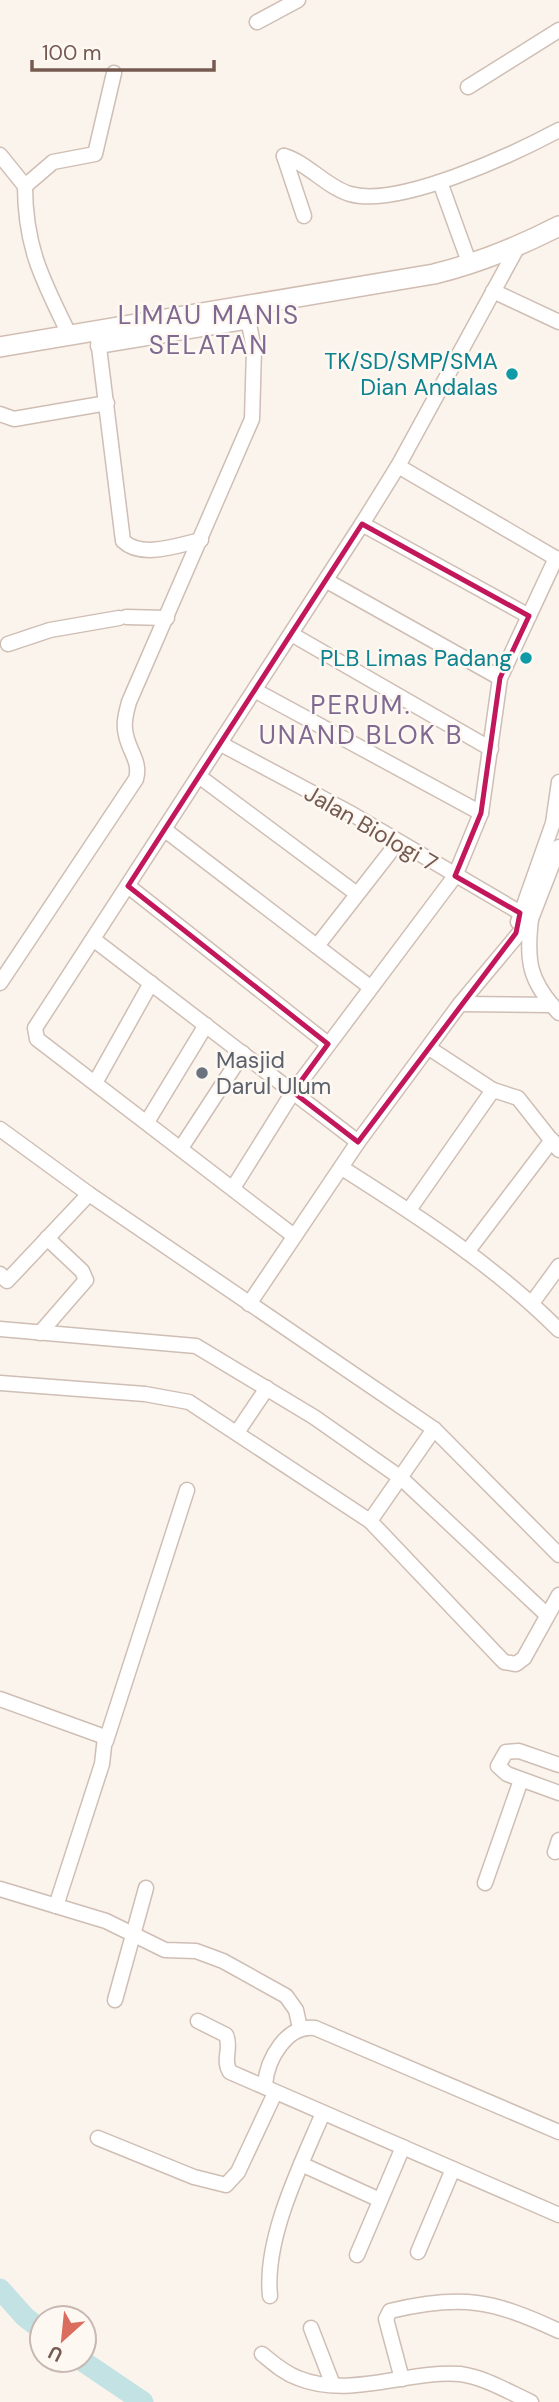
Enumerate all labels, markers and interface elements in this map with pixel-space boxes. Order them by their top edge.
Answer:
scale bar [32,28,214,72]
text: 100 m [42,39,102,67]
district label: LIMAU MANIS SELATAN [118,298,300,362]
place label: TK/SD/SMP/SMA Dian Andalas [324,346,498,402]
marker: TK/SD/SMP/SMA Dian Andalas [504,366,520,382]
place label: PLB Limas Padang [320,643,512,673]
marker: PLB Limas Padang [518,650,534,666]
district label: PERUM. UNAND BLOK B [259,688,463,752]
street label: Jalan Biologi 7 [299,778,443,878]
place label: Masjid Darul Ulum [216,1045,331,1101]
marker: Masjid Darul Ulum [194,1065,210,1081]
north arrow [28,2304,98,2374]
text: U [44,2340,67,2368]

